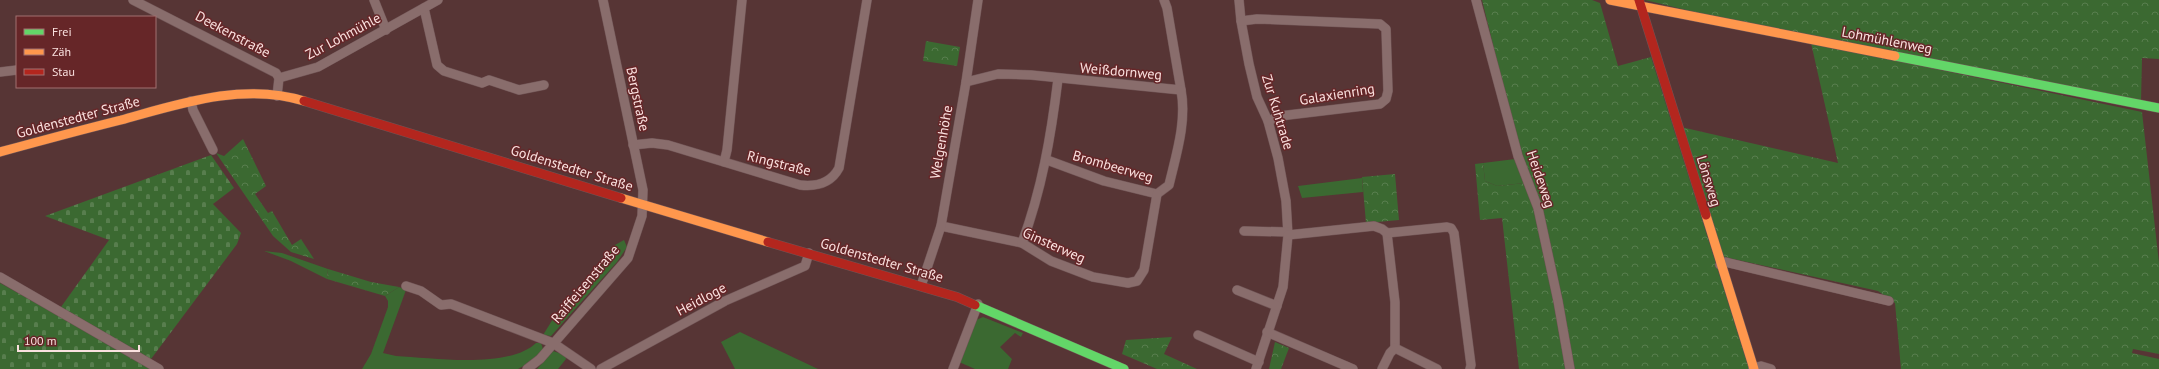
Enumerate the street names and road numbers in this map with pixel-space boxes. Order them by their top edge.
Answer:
street label: Deekenstraße [192,7,274,61]
street label: Zur Lohmühle [302,9,384,63]
street label: Lohmühlenweg [1840,22,1934,58]
street label: Weißdornweg [1079,58,1163,84]
street label: Bergstraße [622,65,654,133]
street label: Zur Kuhtrade [1258,72,1298,152]
street label: Galaxienring [1298,79,1376,109]
street label: Goldenstedter Straße [14,92,142,142]
street label: Welgenhöhe [926,104,956,180]
street label: Goldenstedter Straße [509,141,635,195]
street label: Ringstraße [745,146,813,180]
street label: Brombeerweg [1071,146,1155,186]
street label: Heideweg [1523,148,1559,210]
street label: Lönsweg [1693,153,1725,209]
street label: Ginsterweg [1020,223,1088,267]
street label: Goldenstedter Straße [818,234,946,286]
street label: Raiffeisenstraße [547,241,623,327]
street label: Heidloge [673,278,729,320]

